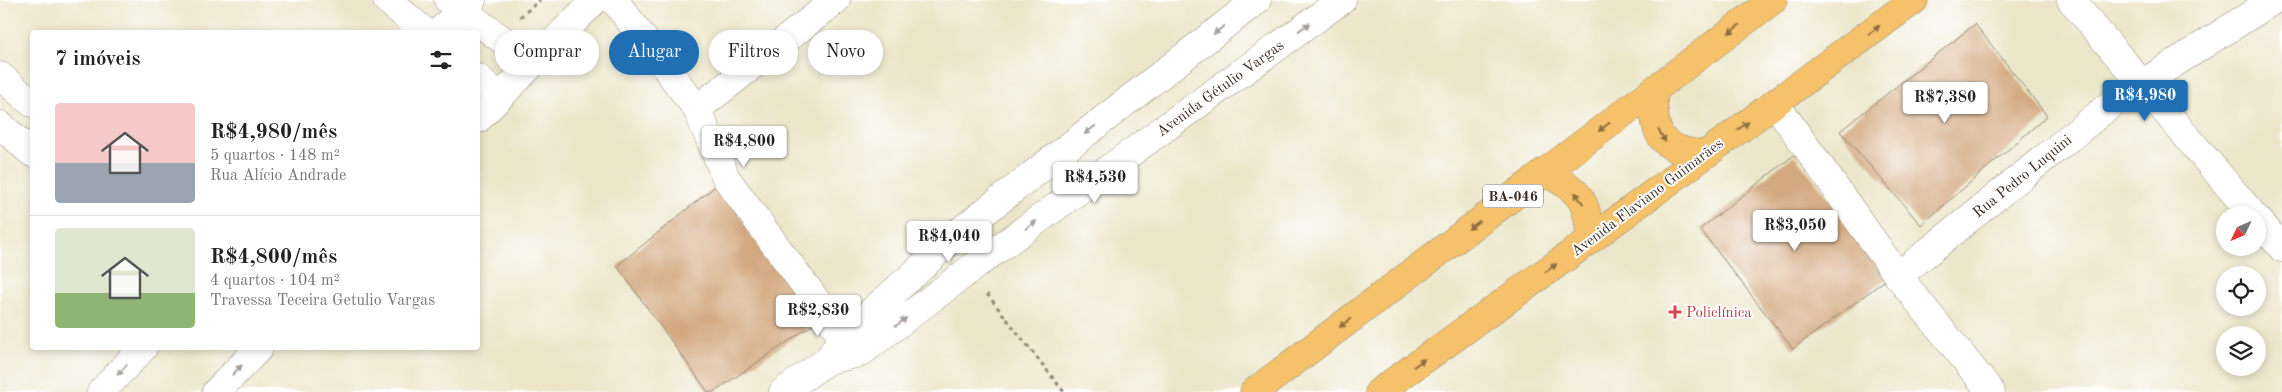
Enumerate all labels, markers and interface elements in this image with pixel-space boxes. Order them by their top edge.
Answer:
one-way arrow [1297,22,1311,32]
one-way arrow [1728,24,1741,35]
one-way arrow [1212,25,1226,35]
one-way arrow [1867,25,1881,35]
chip: Comprar [495,30,599,75]
chip: Alugar [609,30,699,75]
chip: Filtros [709,30,798,75]
chip: Novo [808,30,883,75]
street label: Avenida Gétulio Vargas [1155,38,1287,140]
icon: filters [427,46,455,74]
text: 7 imóveis [55,49,140,70]
pin: R$4,980 [2099,80,2191,122]
pin: R$7,380 [1899,82,1991,124]
text: R$4,980 [2114,88,2176,104]
text: R$7,380 [1914,90,1976,106]
one-way arrow [1736,121,1750,131]
text: R$4,980/mês [210,122,337,143]
one-way arrow [1597,122,1611,132]
icon: home [95,123,155,183]
one-way arrow [1084,124,1097,135]
pin: R$4,800 [698,126,790,168]
one-way arrow [1658,130,1667,143]
street label: Rua Pedro Luquini [1971,133,2075,221]
text: R$4,800 [713,134,775,150]
street label: Avenida Flaviano Guimarães [1569,136,1727,260]
text: 5 quartos · 148 m² [210,148,340,164]
pin: R$4,530 [1049,162,1141,204]
text: Rua Alício Andrade [210,168,346,184]
text: R$4,530 [1064,170,1126,186]
road number: BA-046 [1483,185,1543,208]
one-way arrow [1574,191,1584,205]
north arrow [2216,206,2266,256]
map controls [2216,206,2266,376]
pin: R$3,050 [1749,210,1841,252]
text: R$3,050 [1764,218,1826,234]
pin: R$4,040 [903,220,995,263]
one-way arrow [1024,220,1038,230]
one-way arrow [1467,220,1481,230]
text: R$4,040 [918,229,980,245]
text: R$4,800/mês [210,247,337,268]
icon: home [95,248,155,308]
one-way arrow [1544,263,1557,274]
button: locate [2216,266,2266,316]
text: 4 quartos · 104 m² [210,273,340,289]
text: Travessa Teceira Getulio Vargas [210,293,435,309]
pin: R$2,830 [772,294,864,337]
text: R$2,830 [787,303,849,319]
marker: Policlínica [1668,305,1682,319]
place label: Policlínica [1686,306,1752,321]
one-way arrow [894,317,908,327]
one-way arrow [1339,318,1352,329]
button: layers [2216,326,2266,376]
one-way arrow [1412,358,1425,369]
one-way arrow [116,363,128,375]
one-way arrow [231,364,243,376]

